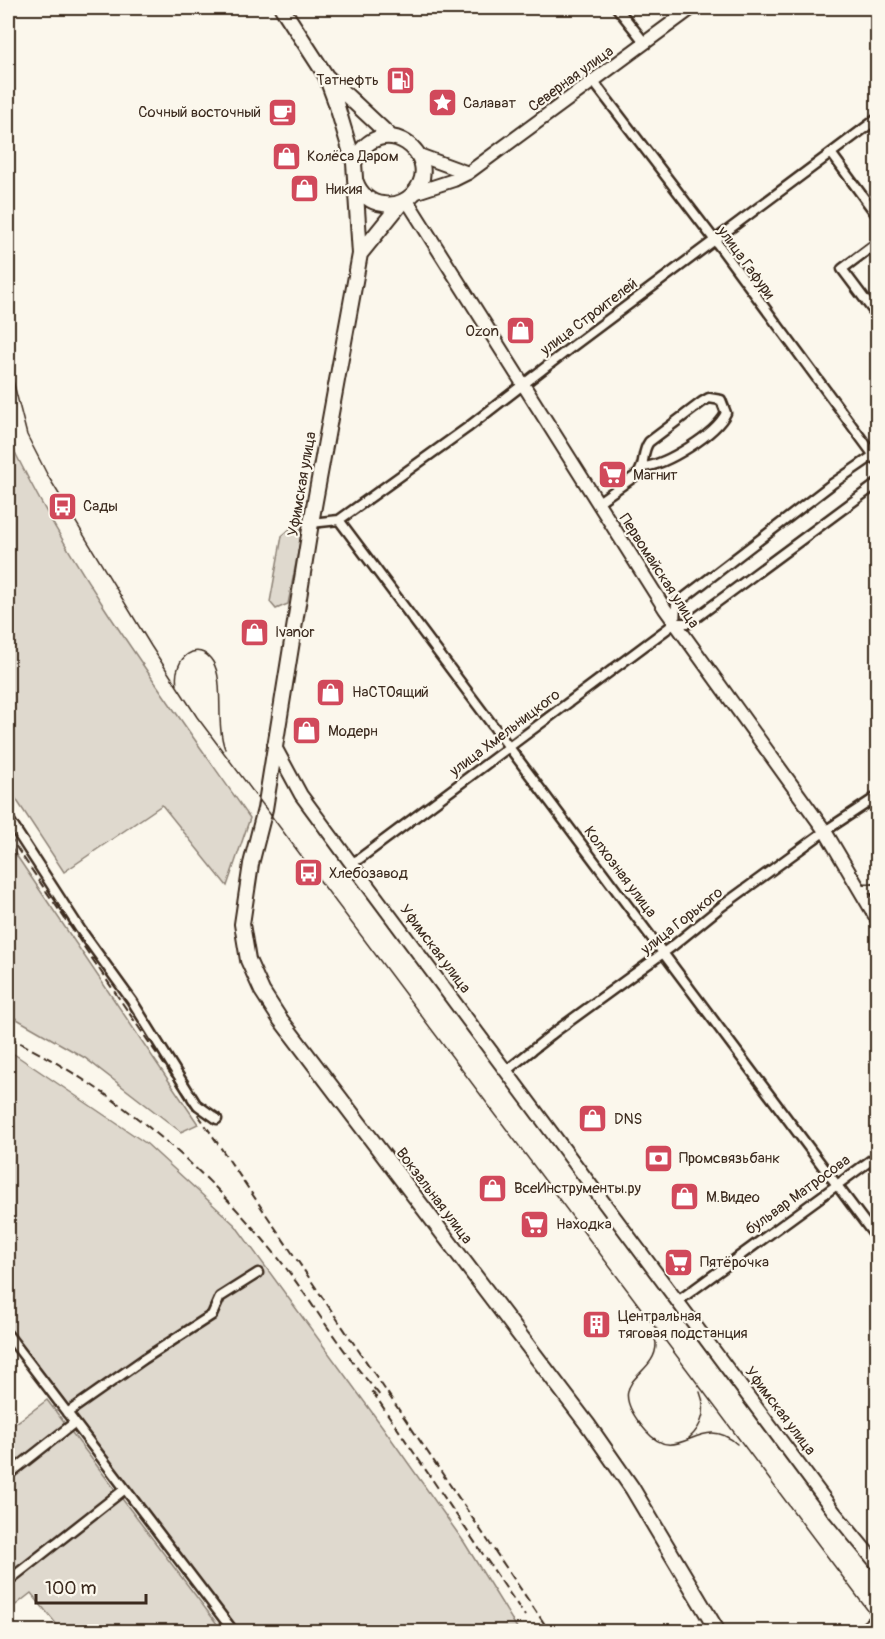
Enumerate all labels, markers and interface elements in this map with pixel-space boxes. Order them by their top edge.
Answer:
street label: Северная улица [525,42,617,116]
fuel station icon: Татнефть [384,64,416,96]
place label: Татнефть [316,71,379,90]
place icon: Салават [426,87,458,119]
place label: Салават [463,94,516,113]
cafe icon: Сочный восточный [266,96,298,128]
place label: Сочный восточный [138,103,261,122]
shop icon: Колёса Даром [270,140,302,172]
place label: Колёса Даром [307,147,399,166]
shop icon: Никия [288,173,320,205]
place label: Никия [325,180,363,199]
street label: улица Гафури [713,222,779,303]
street label: улица Строителей [536,274,641,360]
shop icon: Ozon [504,315,536,347]
place label: Ozon [465,322,499,341]
street label: Уфимская улица [283,430,321,538]
supermarket icon: Магнит [596,459,628,491]
place label: Магнит [633,466,678,485]
bus stop icon: Сады [46,490,78,522]
place label: Сады [83,497,118,516]
street label: Первомайская улица [615,510,703,632]
shop icon: Ivanor [238,616,270,648]
place label: Ivanor [275,623,315,642]
shop icon: НаСТОящий [315,676,347,708]
place label: НаСТОящий [352,683,429,702]
street label: улица Хмельницкого [445,685,564,781]
shop icon: Модерн [291,715,323,747]
place label: Модерн [328,722,378,741]
street label: Колхозная улица [579,823,661,921]
bus stop icon: Хлебозавод [292,857,324,889]
place label: Хлебозавод [329,864,408,883]
street label: улица Горького [636,883,727,960]
street label: Уфимская улица [395,901,475,997]
shop icon: DNS [577,1103,609,1135]
place label: DNS [614,1110,642,1129]
bank icon: Промсвязьбанк [642,1142,674,1174]
street label: Вокзальная улица [392,1144,476,1248]
place label: Промсвязьбанк [679,1149,780,1168]
street label: бульвар Матросова [742,1151,854,1239]
shop icon: ВсеИнструменты.ру [477,1172,509,1204]
place label: ВсеИнструменты.ру [514,1179,642,1198]
shop icon: М.Видео [669,1181,701,1213]
place label: М.Видео [706,1188,760,1207]
supermarket icon: Находка [519,1208,551,1240]
place label: Находка [556,1215,612,1234]
supermarket icon: Пятёрочка [663,1246,695,1278]
place label: Пятёрочка [700,1253,769,1272]
place label: Центральная тяговая подстанция [618,1307,748,1343]
building icon: Центральная тяговая подстанция [581,1309,613,1341]
street label: Уфимская улица [740,1363,820,1459]
scale bar [36,1567,146,1605]
text: 100 m [45,1577,97,1600]

